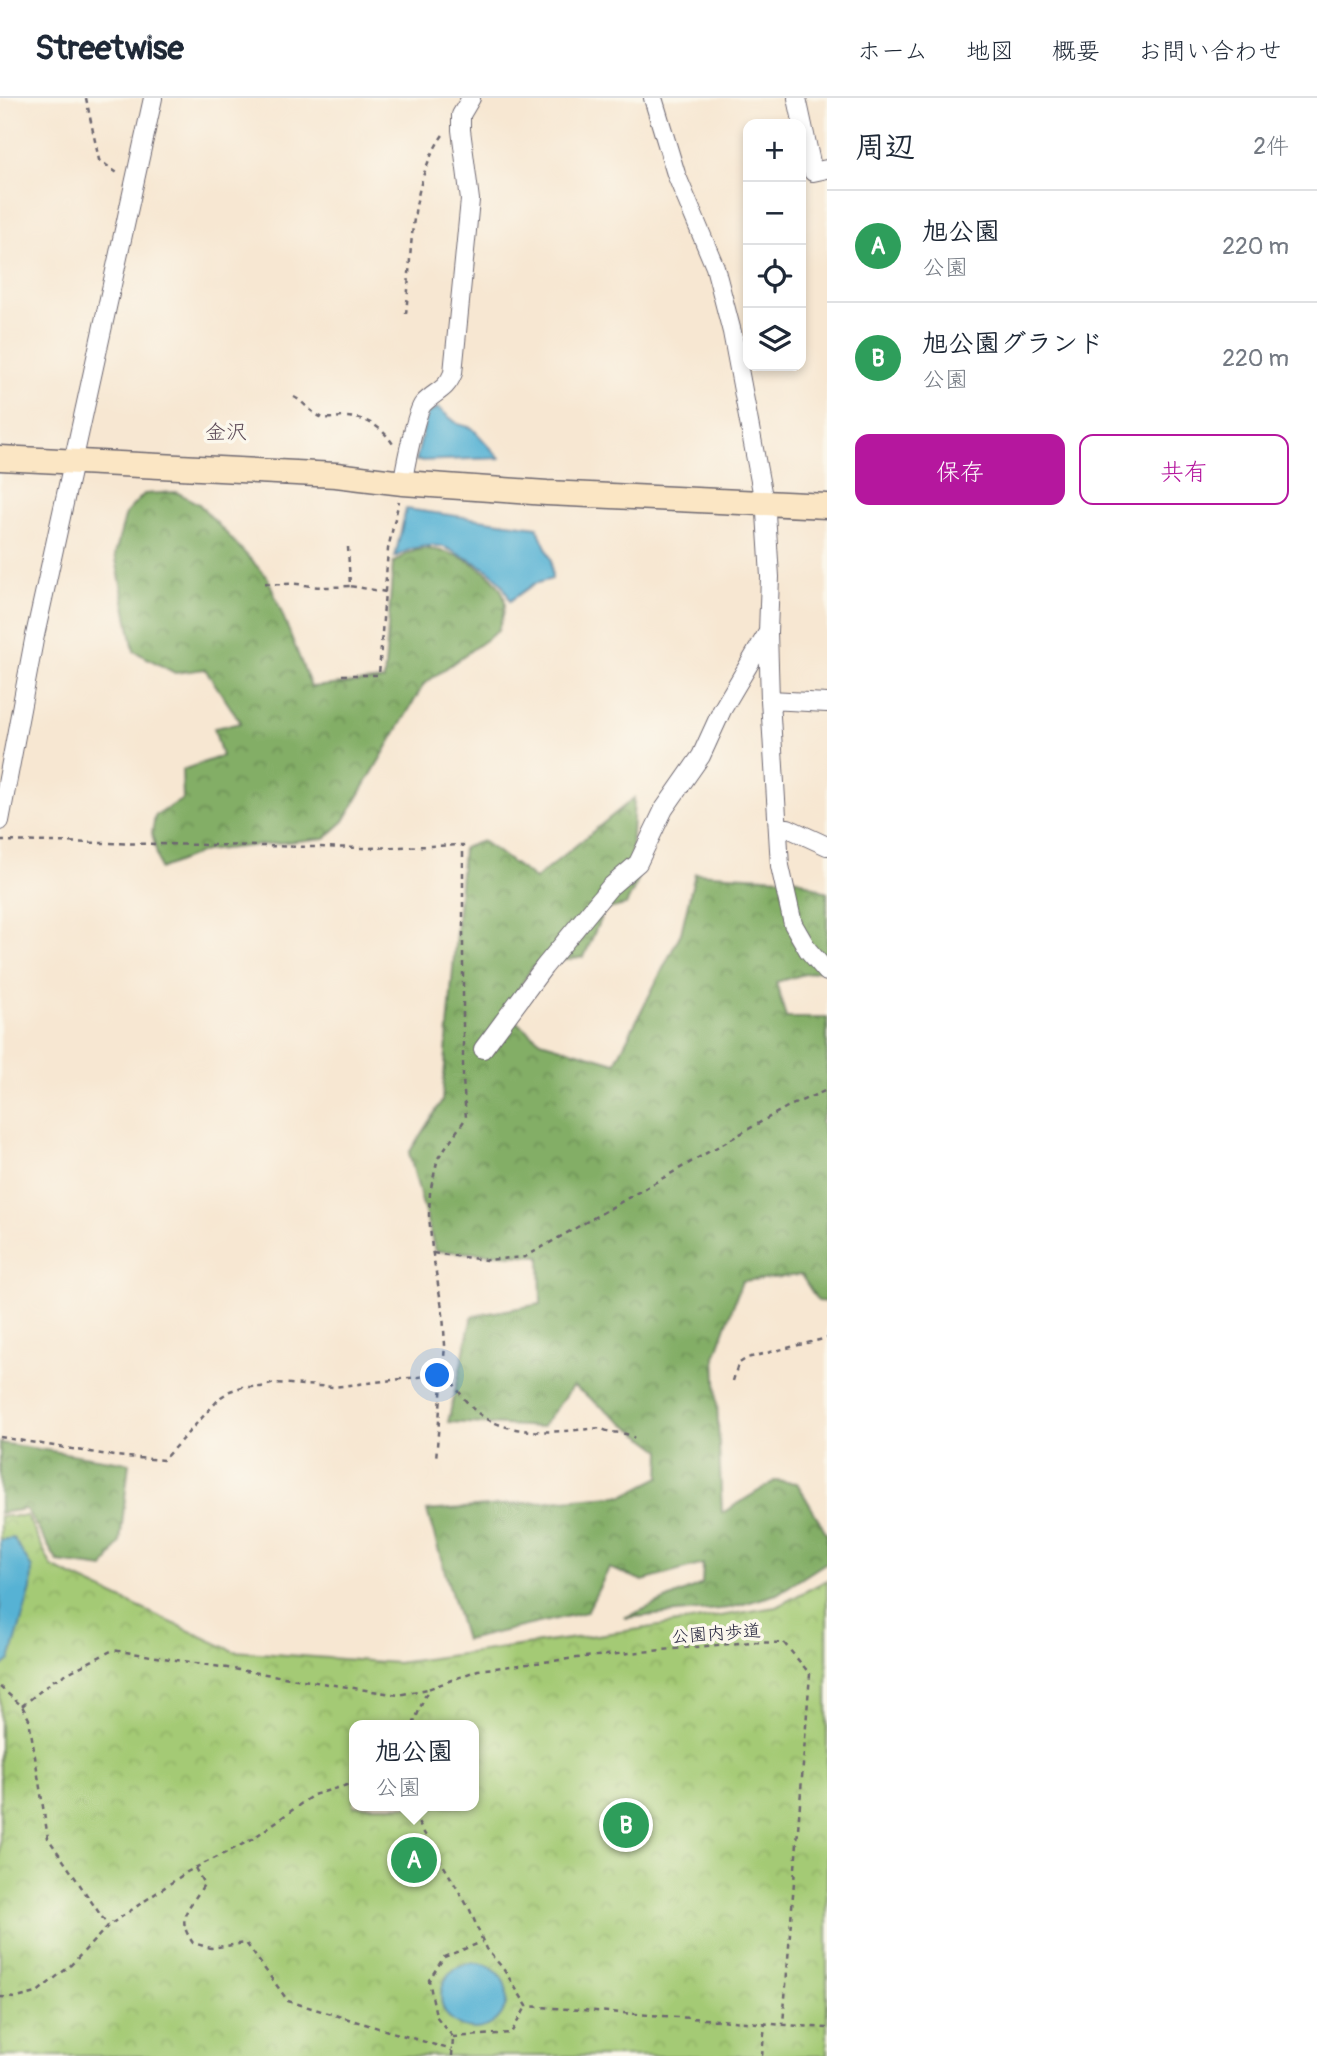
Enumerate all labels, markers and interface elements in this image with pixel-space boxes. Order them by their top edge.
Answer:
text: Streetwise [35,28,184,69]
text: ホーム [857,37,928,66]
text: 地図 [966,37,1014,66]
text: 概要 [1052,37,1100,66]
text: お問い合わせ [1138,37,1282,66]
map controls [743,119,806,371]
button: + [743,119,806,182]
text: 周辺 [855,129,915,166]
text: 2件 [1253,132,1289,161]
button: − [743,182,806,245]
text: 旭公園 [922,216,1000,248]
text: A [871,232,885,261]
text: 220 m [1222,232,1289,261]
button: locate [743,245,806,308]
text: 公園 [922,253,968,282]
button: layers [743,308,806,371]
text: 旭公園グランド [922,328,1104,360]
text: B [871,344,885,373]
text: 220 m [1222,344,1289,373]
text: 公園 [922,365,968,394]
district label: 金沢 [205,419,247,446]
button: 保存 [855,434,1065,505]
button: 共有 [1079,434,1289,505]
your location [420,1358,454,1392]
street label: 公園内歩道 [670,1619,762,1649]
popup [349,1720,479,1811]
text: 旭公園 [375,1736,453,1768]
text: 公園 [375,1773,421,1802]
pin: B [603,1799,649,1851]
pin: A [391,1834,437,1886]

